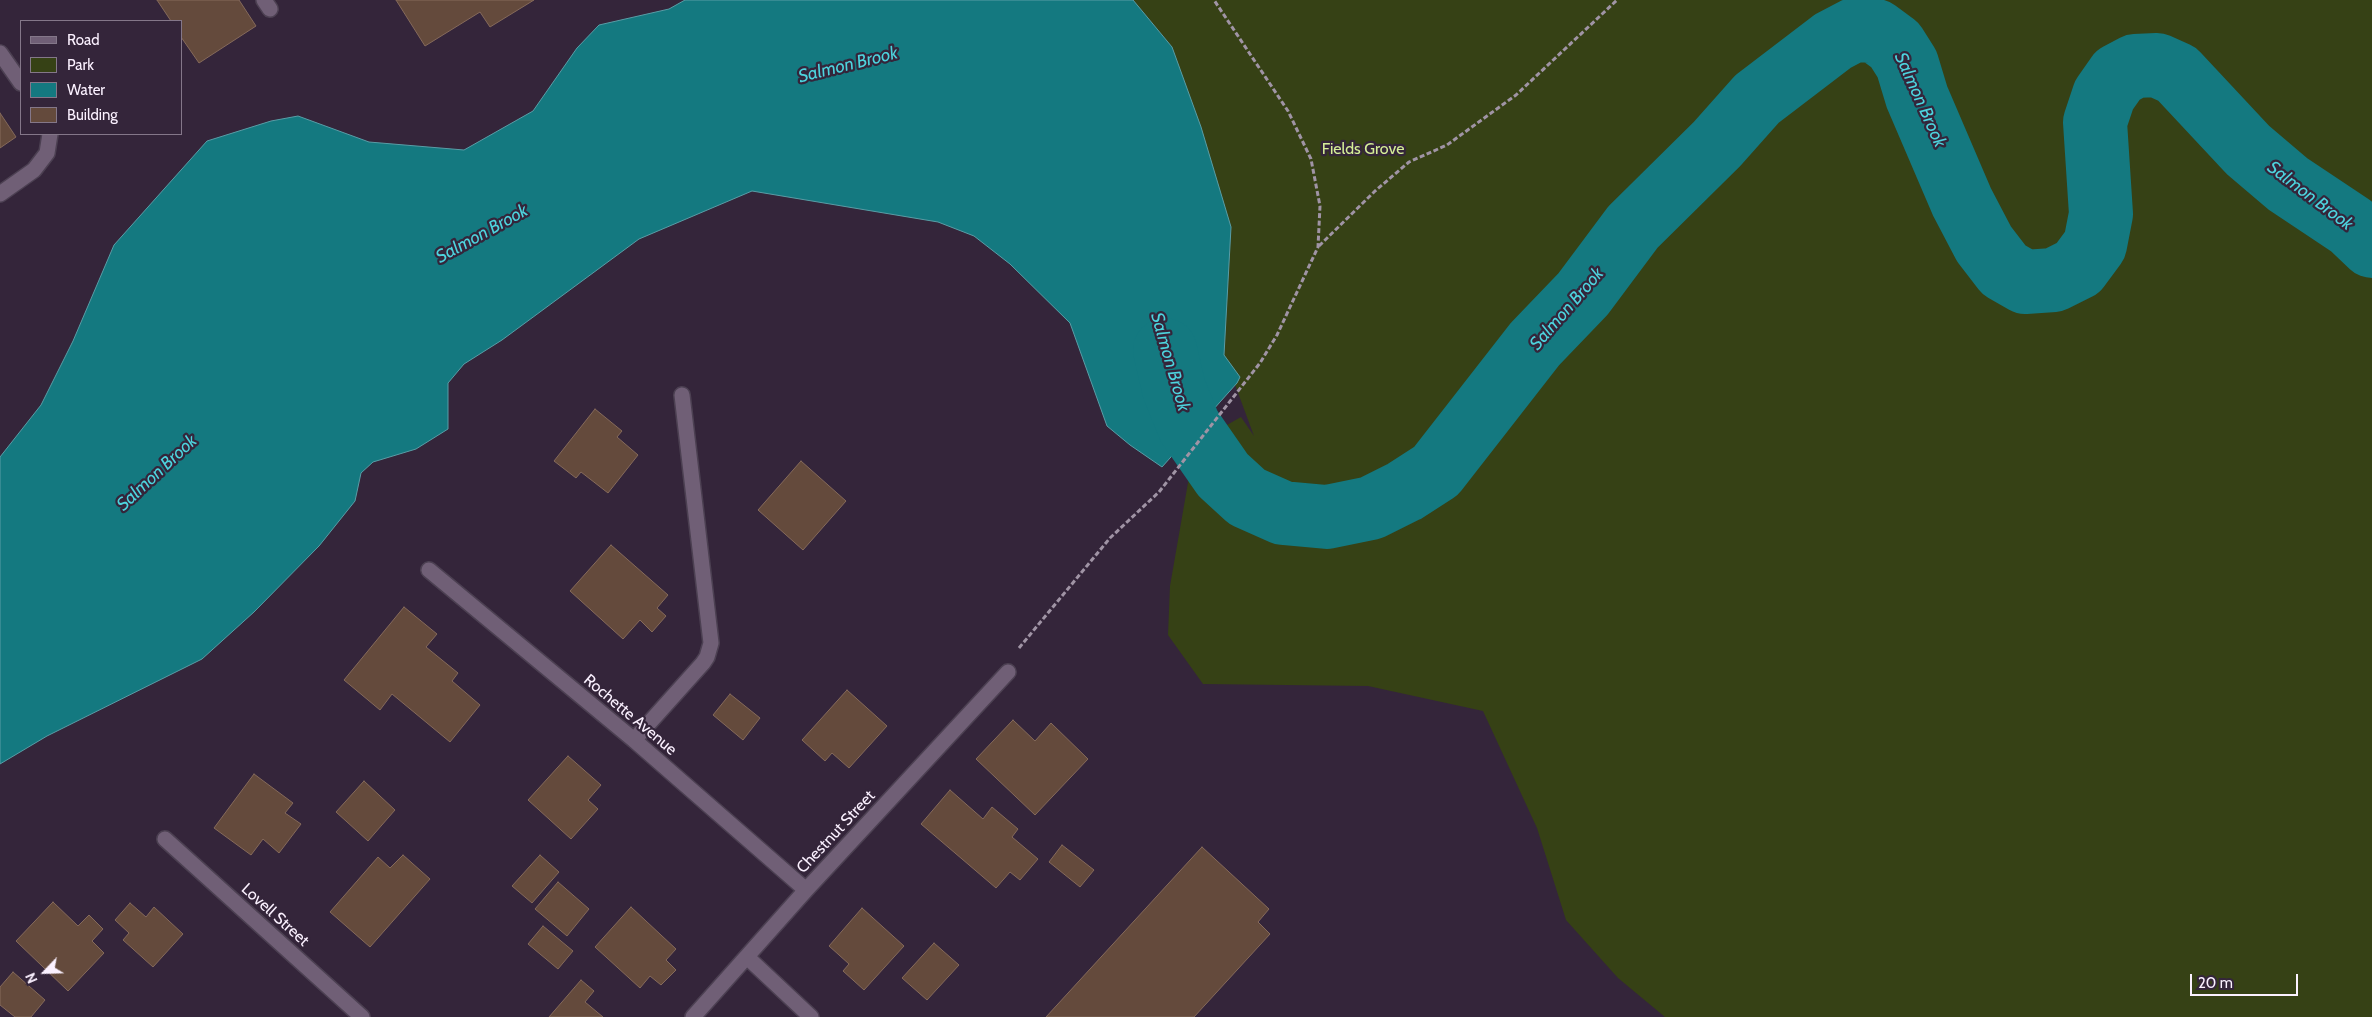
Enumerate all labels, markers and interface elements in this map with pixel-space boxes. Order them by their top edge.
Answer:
legend [20,20,182,135]
text: Road [67,31,100,49]
water label: Salmon Brook [796,42,900,88]
water label: Salmon Brook [1889,49,1951,151]
text: Park [67,56,94,74]
text: Water [67,81,105,99]
text: Building [67,106,118,124]
park label: Fields Grove [1322,139,1404,159]
water label: Salmon Brook [2263,157,2357,235]
water label: Salmon Brook [432,200,532,268]
water label: Salmon Brook [1525,263,1609,355]
water label: Salmon Brook [1146,310,1194,414]
water label: Salmon Brook [112,430,202,516]
street label: Rochette Avenue [580,671,680,759]
street label: Chestnut Street [793,787,879,877]
street label: Lovell Street [237,880,313,950]
north arrow [20,947,70,997]
scale bar [2192,964,2300,996]
text: N [21,970,42,986]
text: 20 m [2198,974,2233,992]

